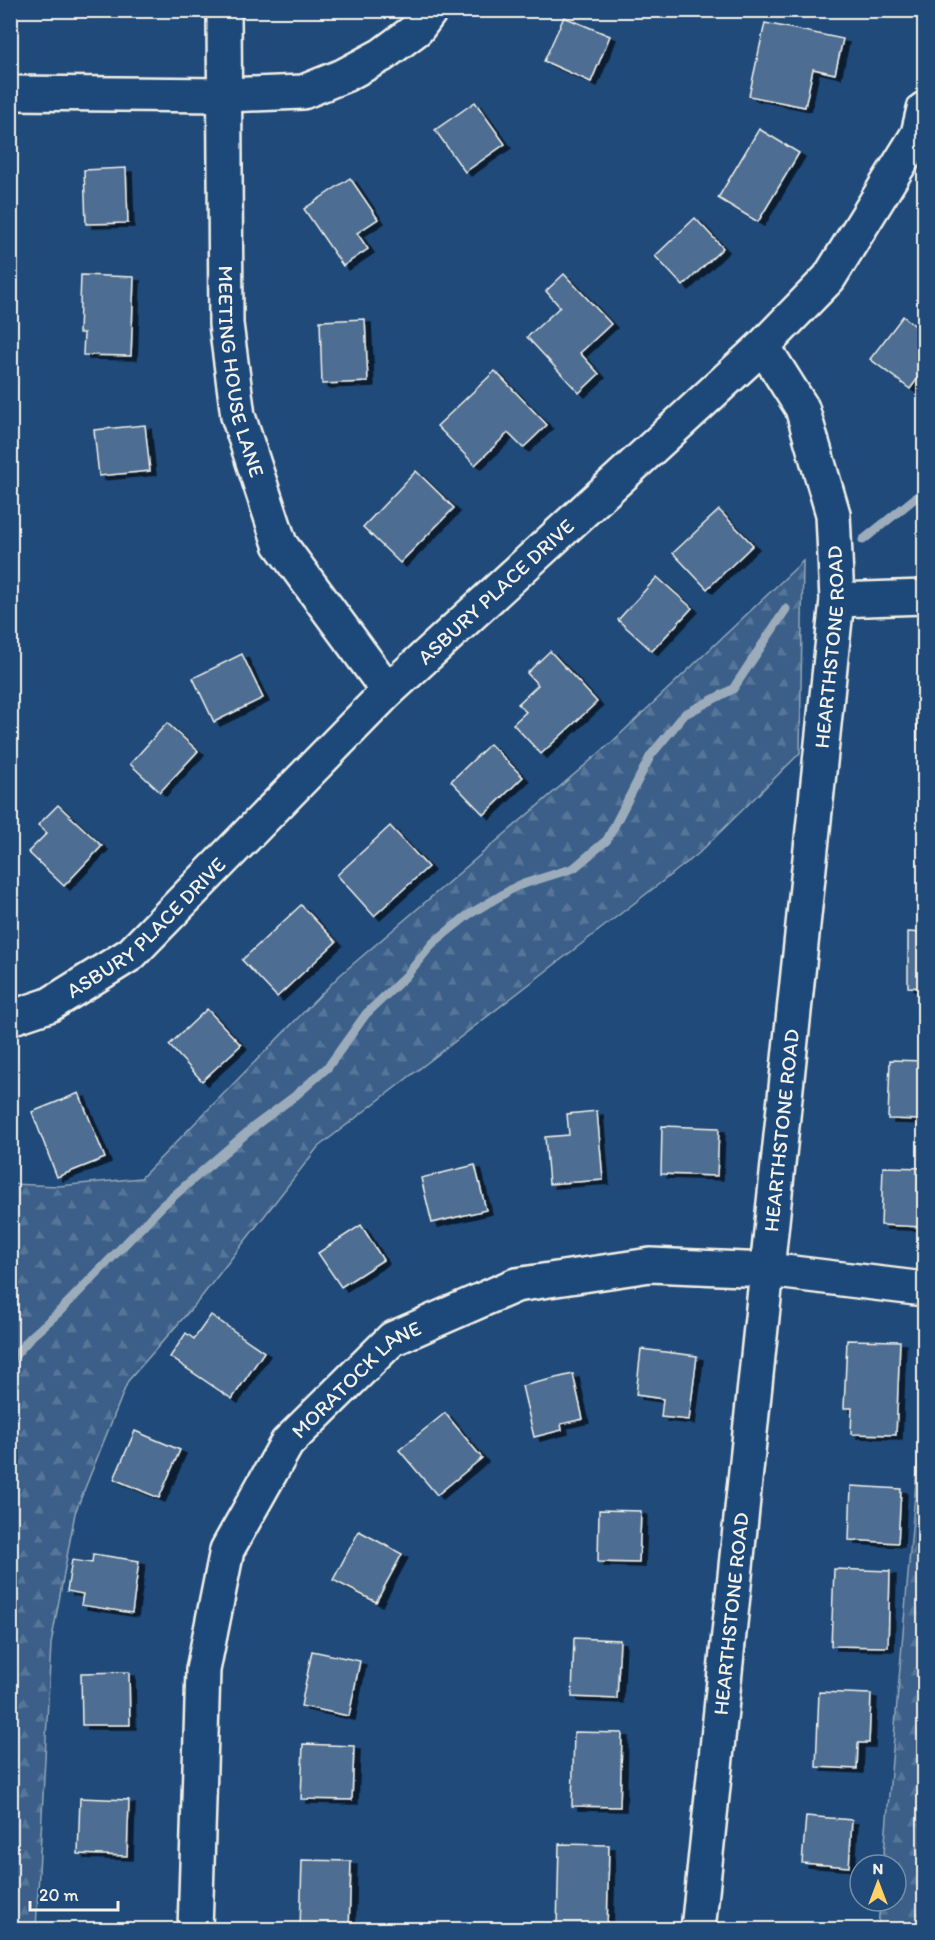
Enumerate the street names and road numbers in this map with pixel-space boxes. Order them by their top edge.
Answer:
street label: MEETING HOUSE LANE [214,265,270,480]
street label: ASBURY PLACE DRIVE [412,513,579,670]
street label: HEARTHSTONE ROAD [809,545,849,750]
street label: ASBURY PLACE DRIVE [62,852,231,1003]
street label: HEARTHSTONE ROAD [758,1028,804,1233]
street label: MORATOCK LANE [286,1315,425,1443]
street label: HEARTHSTONE ROAD [708,1511,754,1716]

